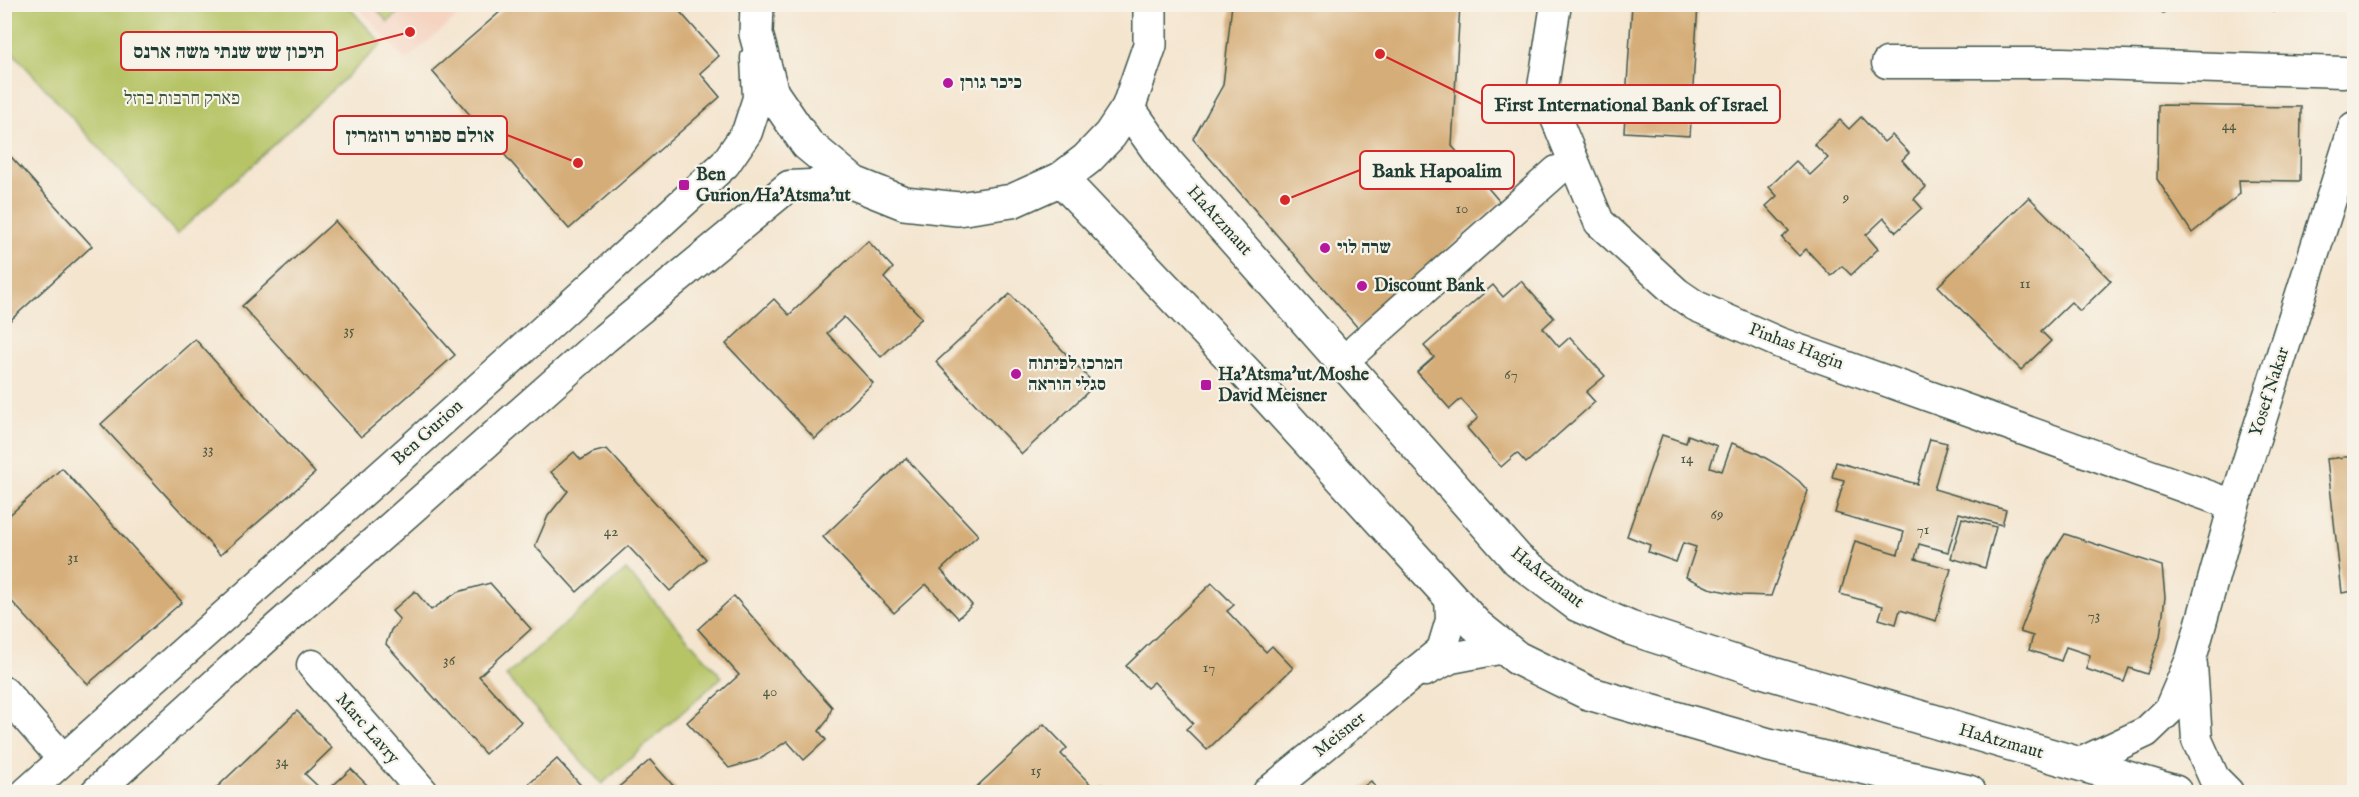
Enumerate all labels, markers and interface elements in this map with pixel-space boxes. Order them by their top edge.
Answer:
callout: תיכון שש שנתי משה ארנס [121,32,337,70]
text: תיכון שש שנתי משה ארנס [133,40,325,65]
place label: כיכר גורן [960,72,1022,95]
marker: כיכר גורן [941,76,955,90]
callout: First International Bank of Israel [1482,85,1780,123]
park label: פארק חרבות ברזל [124,88,240,111]
text: First International Bank of Israel [1494,93,1768,118]
callout: אולם ספורט רוזמרין [334,116,507,154]
house number: 44 [2222,116,2237,135]
text: אולם ספורט רוזמרין [346,124,494,149]
callout: Bank Hapoalim [1360,151,1514,189]
text: Bank Hapoalim [1372,159,1503,184]
place label: Ben Gurion/Ha'Atsma'ut [696,164,851,208]
marker: Ben Gurion/Ha'Atsma'ut [677,178,691,192]
street label: HaAtzmaut [1181,181,1257,261]
house number: 9 [1842,188,1849,207]
house number: 10 [1456,199,1468,218]
place label: שרה לוי [1337,237,1391,260]
marker: שרה לוי [1318,241,1332,255]
house number: 11 [2019,274,2031,293]
place label: Discount Bank [1374,275,1486,298]
marker: Discount Bank [1355,279,1369,293]
street label: Pinhas Hagin [1745,318,1847,376]
house number: 35 [343,321,355,340]
street label: Yosef Nakar [2245,344,2295,440]
place label: המרכז לפיתוח סגלי הוראה [1028,353,1123,397]
place label: Ha'Atsma'ut/Moshe David Meisner [1218,364,1370,408]
house number: 67 [1504,365,1518,384]
marker: המרכז לפיתוח סגלי הוראה [1009,367,1023,381]
marker: Ha'Atsma'ut/Moshe David Meisner [1199,378,1213,392]
street label: Ben Gurion [388,395,469,471]
house number: 33 [202,440,214,459]
house number: 14 [1681,449,1694,468]
house number: 69 [1711,505,1723,524]
house number: 71 [1917,520,1929,539]
house number: 42 [604,522,618,541]
street label: HaAtzmaut [1506,542,1588,614]
house number: 31 [67,548,79,567]
house number: 73 [2088,606,2100,625]
house number: 36 [443,651,456,670]
house number: 17 [1203,658,1215,677]
house number: 40 [763,682,777,701]
street label: Marc Lavry [330,689,404,769]
street label: Meisner [1309,707,1371,763]
street label: HaAtzmaut [1956,719,2046,765]
house number: 34 [276,752,289,771]
house number: 15 [1030,761,1042,780]

